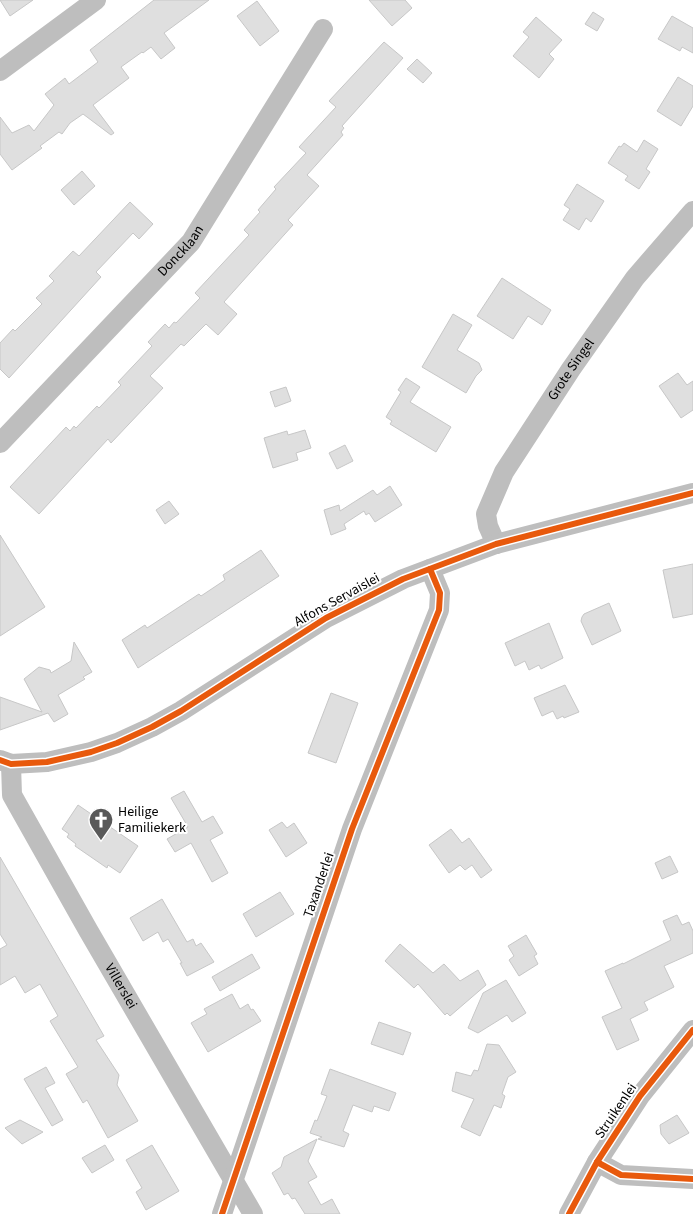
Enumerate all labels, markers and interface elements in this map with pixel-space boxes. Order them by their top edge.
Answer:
street label: Doncklaan [153,221,209,281]
street label: Grote Singel [543,334,600,405]
street label: Alfons Servaislei [290,568,384,632]
place label: Heilige Familiekerk [118,802,186,838]
church icon: Heilige Familiekerk [88,807,114,841]
street label: Taxanderlei [298,850,340,920]
street label: Villerslei [100,960,142,1013]
street label: Struikenlei [590,1079,642,1143]

